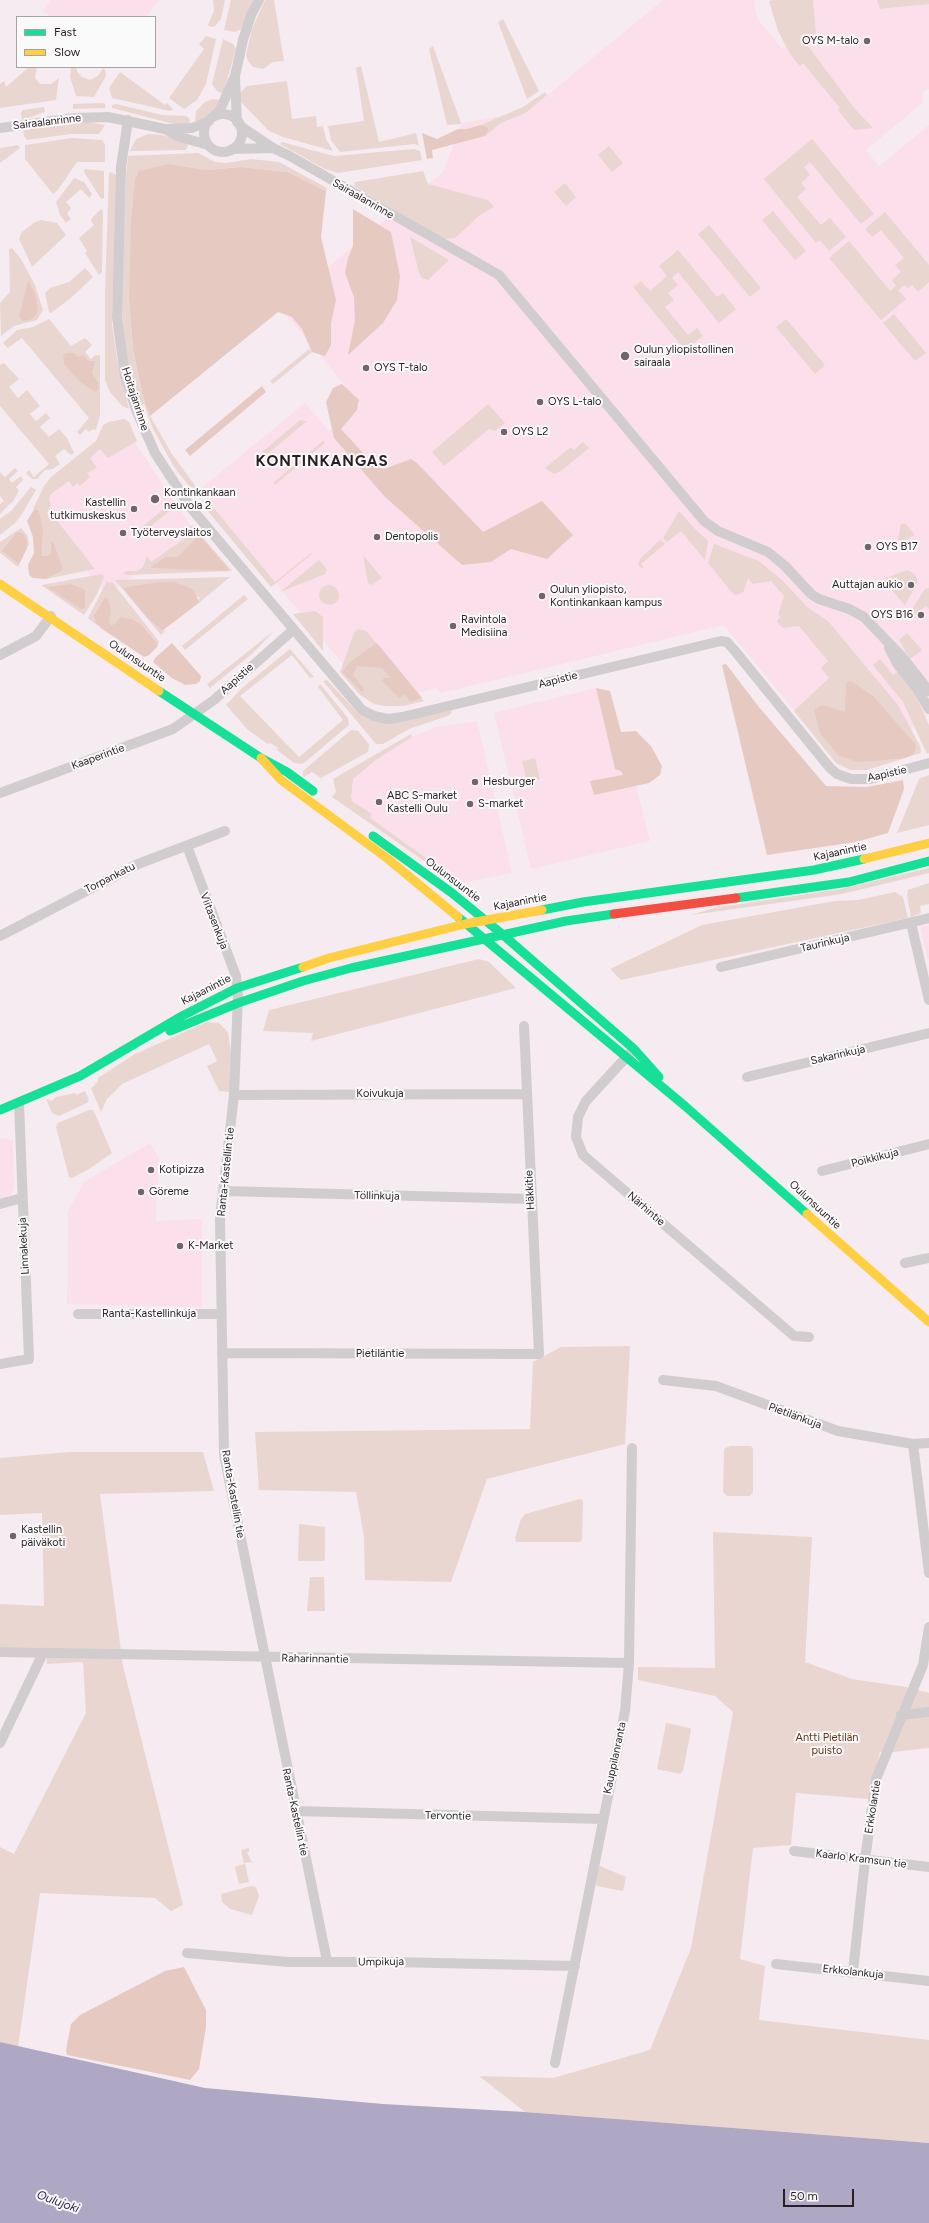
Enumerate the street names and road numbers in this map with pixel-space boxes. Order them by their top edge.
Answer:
street label: Sairaalanrinne [12,111,82,133]
street label: Sairaalanrinne [330,176,396,222]
street label: Hoitajanrinne [118,365,152,433]
street label: Oulunsuuntie [106,637,168,685]
street label: Aapistie [218,661,256,697]
street label: Aapistie [537,669,579,691]
street label: Kaaperintie [70,741,126,773]
street label: Aapistie [866,763,908,785]
street label: Kajaanintie [812,840,868,864]
street label: Oulunsuuntie [423,855,483,905]
street label: Torpankatu [83,860,137,896]
street label: Kajaanintie [492,890,548,914]
street label: Viitasenkuja [197,891,231,951]
street label: Taurinkuja [799,931,851,955]
street label: Kajaanintie [179,972,233,1008]
street label: Sakarinkuja [809,1042,867,1068]
street label: Koivukuja [356,1087,404,1101]
street label: Ranta-Kastellin tie [215,1127,237,1217]
street label: Poikkikuja [850,1146,900,1170]
street label: Häkkitie [522,1170,538,1210]
street label: Oulunsuuntie [787,1178,843,1232]
street label: Töllinkuja [354,1189,400,1203]
street label: Närhintie [625,1189,667,1229]
street label: Linnakekuja [16,1217,32,1275]
street label: Ranta-Kastellinkuja [102,1307,196,1321]
street label: Pietiläntie [356,1347,404,1361]
street label: Pietilänkuja [767,1400,823,1432]
street label: Ranta-Kastellin tie [219,1449,247,1539]
street label: Raharinnantie [281,1652,349,1666]
street label: Kauppilanranta [601,1721,629,1795]
street label: Ranta-Kastellin tie [279,1767,311,1857]
street label: Erkkolantie [862,1779,884,1835]
street label: Tervontie [425,1809,471,1823]
street label: Kaarlo Kramsun tie [815,1847,907,1871]
street label: Umpikuja [358,1955,404,1969]
street label: Erkkolankuja [822,1962,884,1982]

